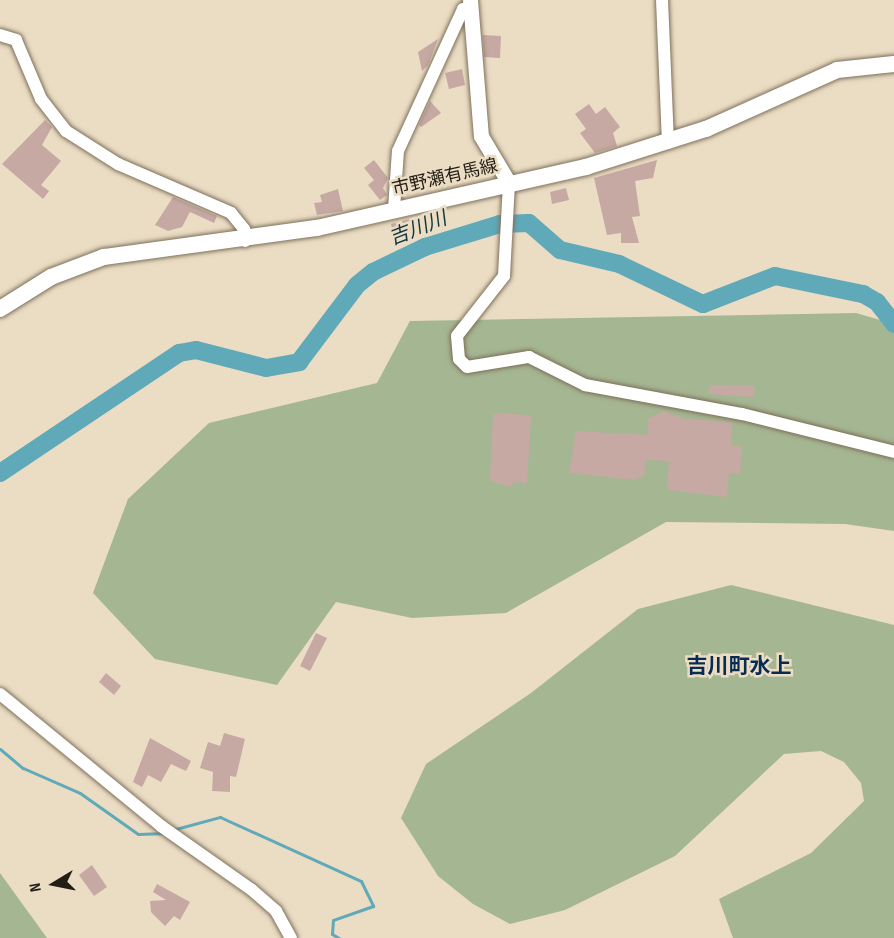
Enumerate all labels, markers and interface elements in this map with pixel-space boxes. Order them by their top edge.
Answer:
street label: 市野瀬有馬線 [390,155,500,201]
water label: 吉川川 [386,207,450,251]
district label: 吉川町水上 [687,654,791,680]
north arrow [24,854,84,914]
text: N [26,881,46,893]

